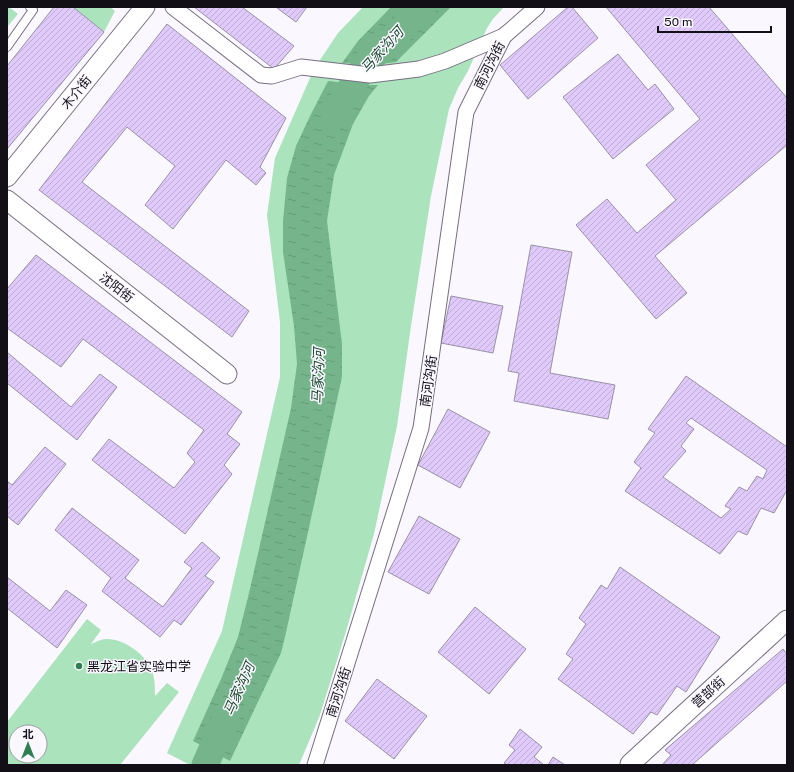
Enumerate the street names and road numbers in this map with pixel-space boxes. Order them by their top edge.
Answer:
street label: 南河沟街 [471,39,508,92]
street label: 木介街 [58,72,94,112]
street label: 沈阳街 [97,269,137,305]
street label: 南河沟街 [417,354,440,408]
street label: 南河沟街 [323,665,354,719]
street label: 营部街 [689,674,728,711]

